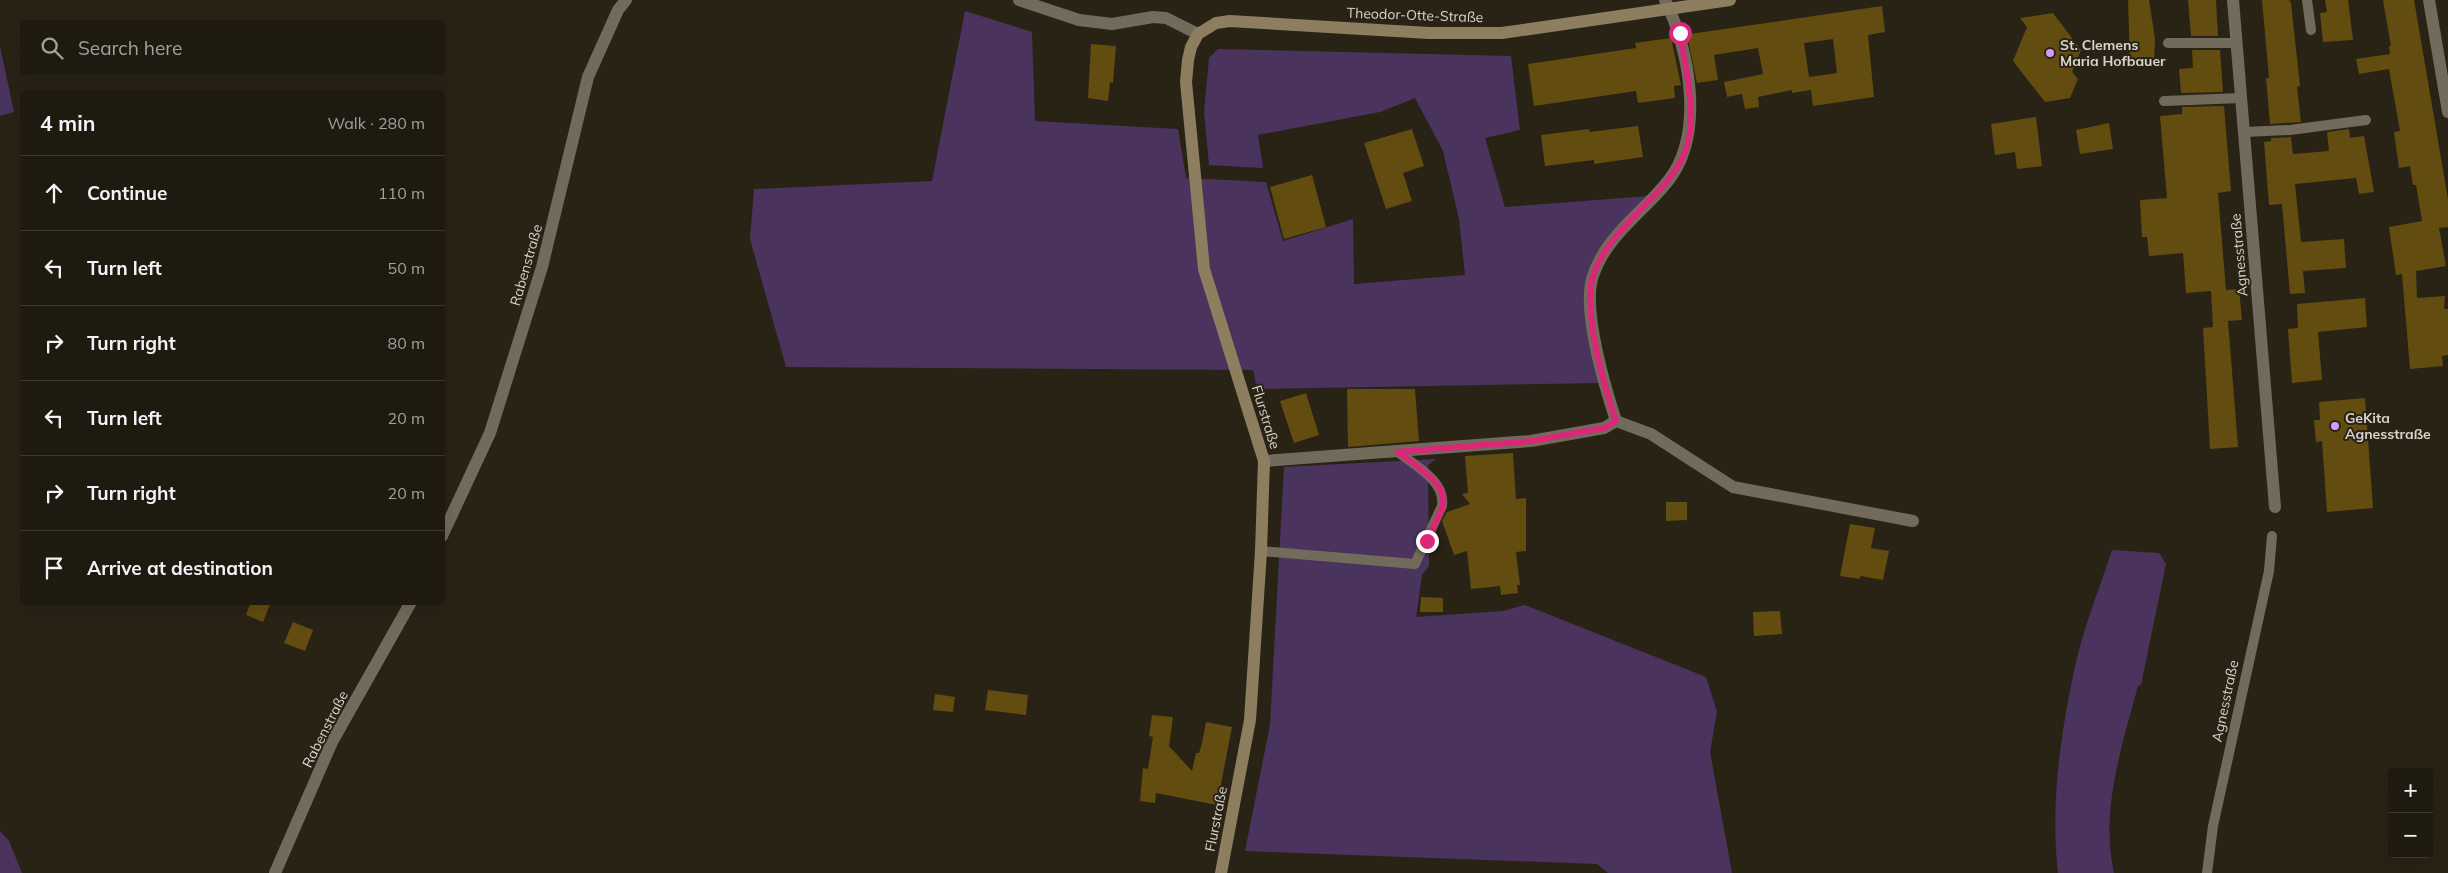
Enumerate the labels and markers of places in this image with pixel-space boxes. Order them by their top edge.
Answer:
place label: St. Clemens Maria Hofbauer [2060,36,2166,70]
marker: St. Clemens Maria Hofbauer [2044,47,2056,59]
place label: GeKita Agnesstraße [2345,409,2431,443]
marker: GeKita Agnesstraße [2329,420,2341,432]

